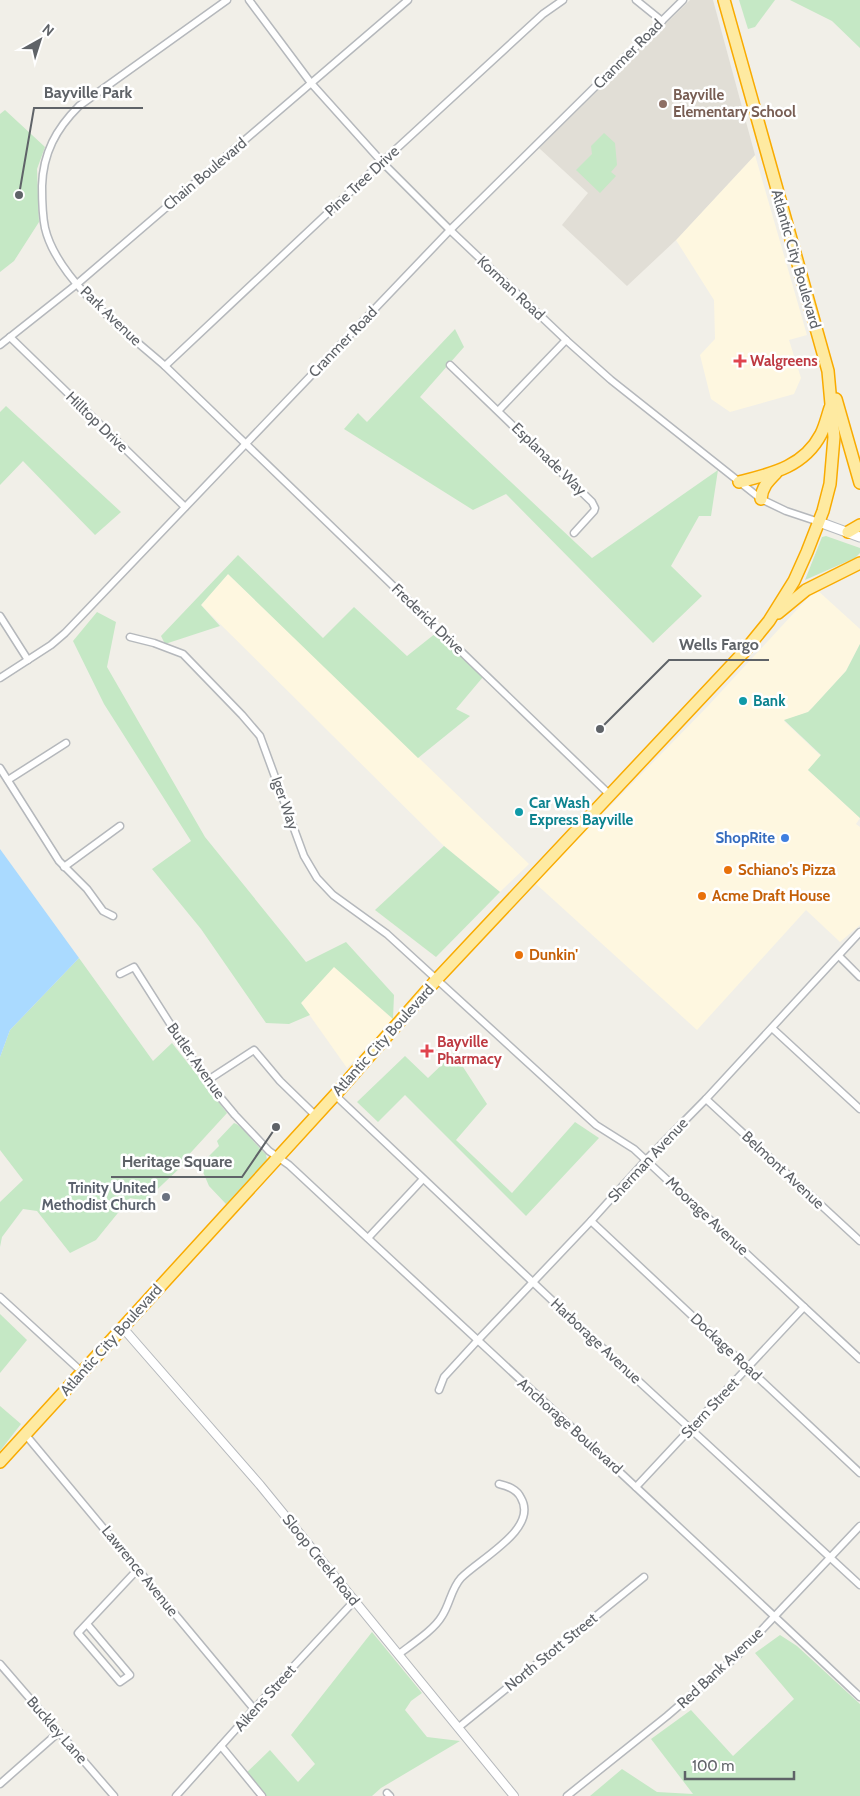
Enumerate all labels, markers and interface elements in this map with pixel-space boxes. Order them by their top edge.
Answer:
north arrow [15,15,65,65]
street label: Cranmer Road [590,16,666,92]
text: N [39,20,58,40]
callout: Bayville Park [34,77,143,108]
text: Bayville Park [44,83,133,102]
place label: Bayville Elementary School [673,86,796,121]
marker: Bayville Elementary School [657,98,669,110]
street label: Chain Boulevard [160,134,250,214]
street label: Pine Tree Drive [321,142,403,220]
street label: Atlantic City Boulevard [768,187,824,331]
street label: Korman Road [474,252,548,324]
street label: Park Avenue [77,282,146,350]
street label: Cranmer Road [305,303,381,381]
place label: Walgreens [750,352,818,370]
marker: Walgreens [734,355,746,367]
street label: Hilltop Drive [62,388,132,456]
street label: Esplanade Way [508,419,590,499]
street label: Frederick Drive [388,580,468,658]
callout: Wells Fargo [669,629,769,660]
text: Wells Fargo [679,635,759,654]
place label: Bank [753,692,786,710]
marker: Bank [737,695,749,707]
street label: Iger Way [268,774,303,832]
place label: Car Wash Express Bayville [529,794,634,829]
marker: Car Wash Express Bayville [513,806,525,818]
place label: ShopRite [716,829,775,847]
marker: ShopRite [779,832,791,844]
place label: Schiano's Pizza [738,861,836,879]
marker: Schiano's Pizza [722,864,734,876]
place label: Acme Draft House [712,887,831,905]
marker: Acme Draft House [696,890,708,902]
place label: Dunkin' [529,946,578,964]
marker: Dunkin' [513,949,525,961]
street label: Atlantic City Boulevard [328,981,438,1099]
street label: Butler Avenue [163,1020,229,1103]
place label: Bayville Pharmacy [437,1033,503,1068]
marker: Bayville Pharmacy [421,1045,433,1057]
street label: Sherman Avenue [604,1114,692,1206]
street label: Belmont Avenue [738,1127,828,1213]
callout: Heritage Square [111,1146,242,1177]
text: Heritage Square [122,1152,232,1171]
street label: Moorage Avenue [662,1173,752,1259]
place label: Trinity United Methodist Church [41,1179,156,1214]
marker: Trinity United Methodist Church [160,1191,172,1203]
street label: Atlantic City Boulevard [56,1281,166,1399]
street label: Harborage Avenue [547,1295,645,1388]
street label: Dockage Road [687,1309,765,1385]
street label: Anchorage Boulevard [514,1374,626,1478]
street label: Stern Street [677,1374,743,1442]
street label: Sloop Creek Road [279,1511,363,1609]
street label: Lawrence Avenue [98,1522,182,1620]
street label: North Stott Street [501,1609,601,1695]
street label: Red Bank Avenue [674,1624,767,1712]
street label: Aikens Street [231,1661,299,1735]
street label: Buckley Lane [23,1693,91,1767]
scale bar [685,1748,794,1780]
text: 100 m [692,1757,734,1775]

